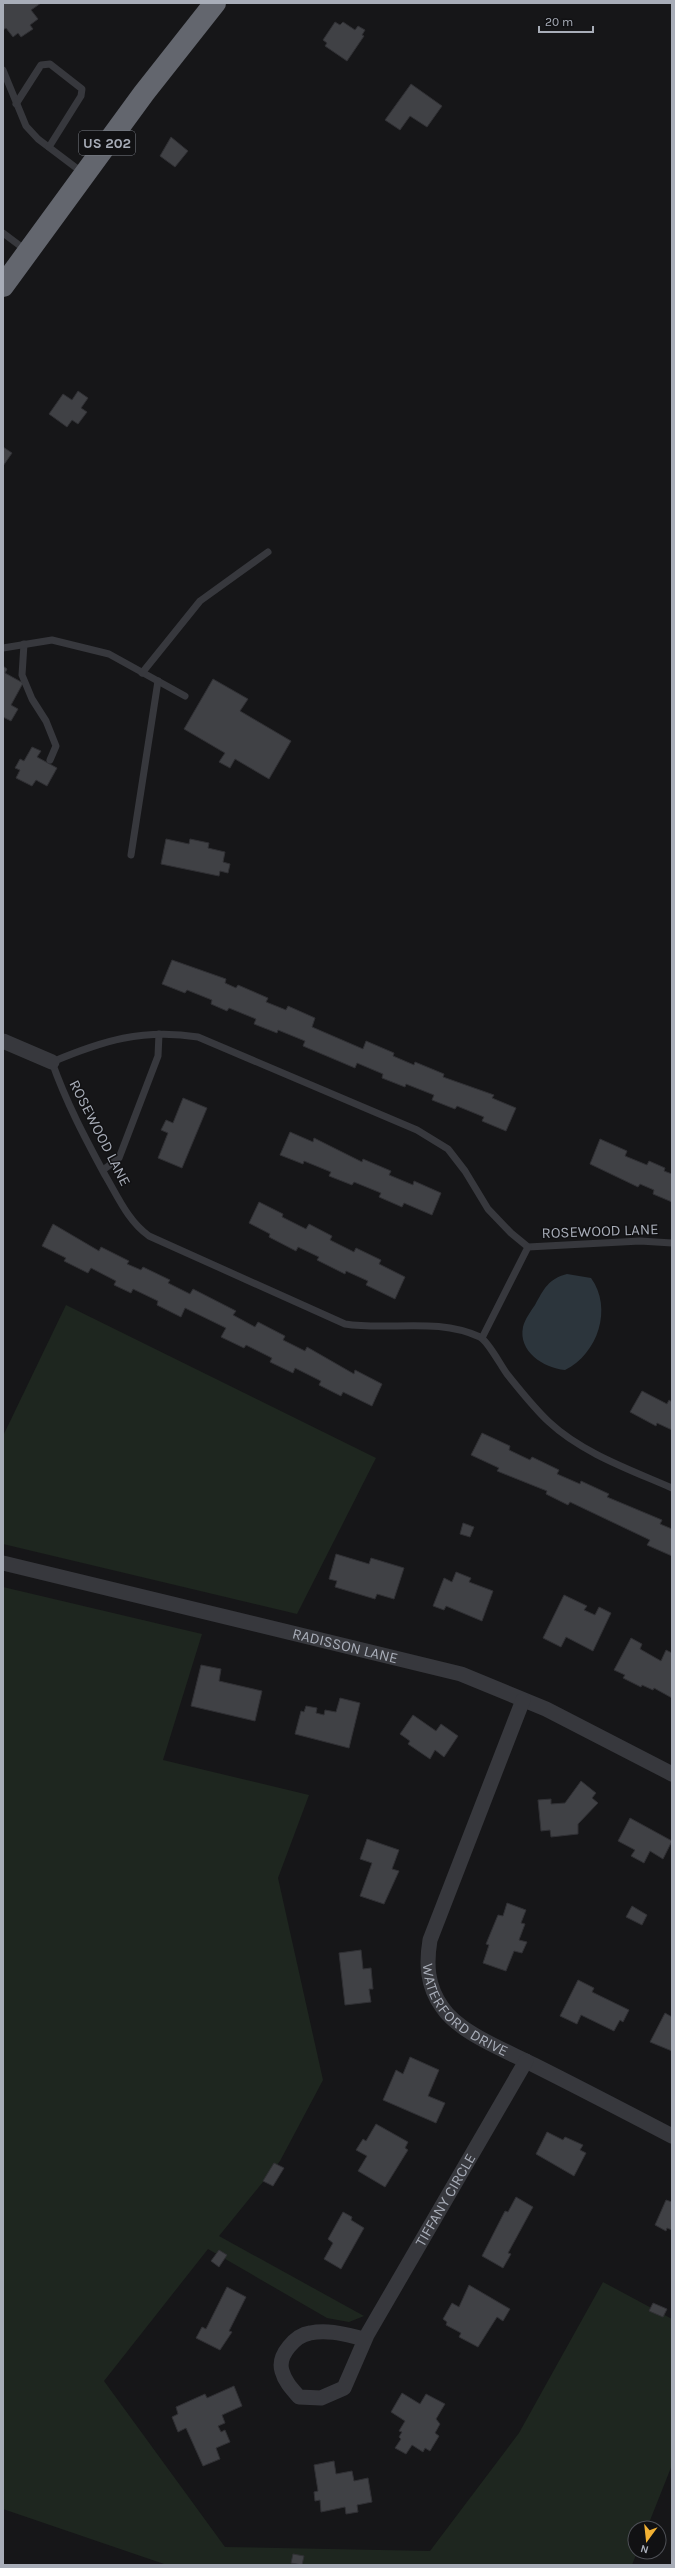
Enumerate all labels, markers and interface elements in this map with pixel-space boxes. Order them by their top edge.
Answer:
scale bar [539,8,593,34]
text: 20 m [545,15,573,29]
road number: US 202 [79,131,135,155]
street label: ROSEWOOD LANE [65,1077,135,1189]
street label: ROSEWOOD LANE [541,1220,659,1242]
street label: RADISSON LANE [291,1624,400,1667]
street label: WATERFORD DRIVE [419,1963,511,2060]
street label: TIFFANY CIRCLE [411,2150,479,2250]
north arrow [627,2520,667,2560]
text: N [639,2542,650,2556]

